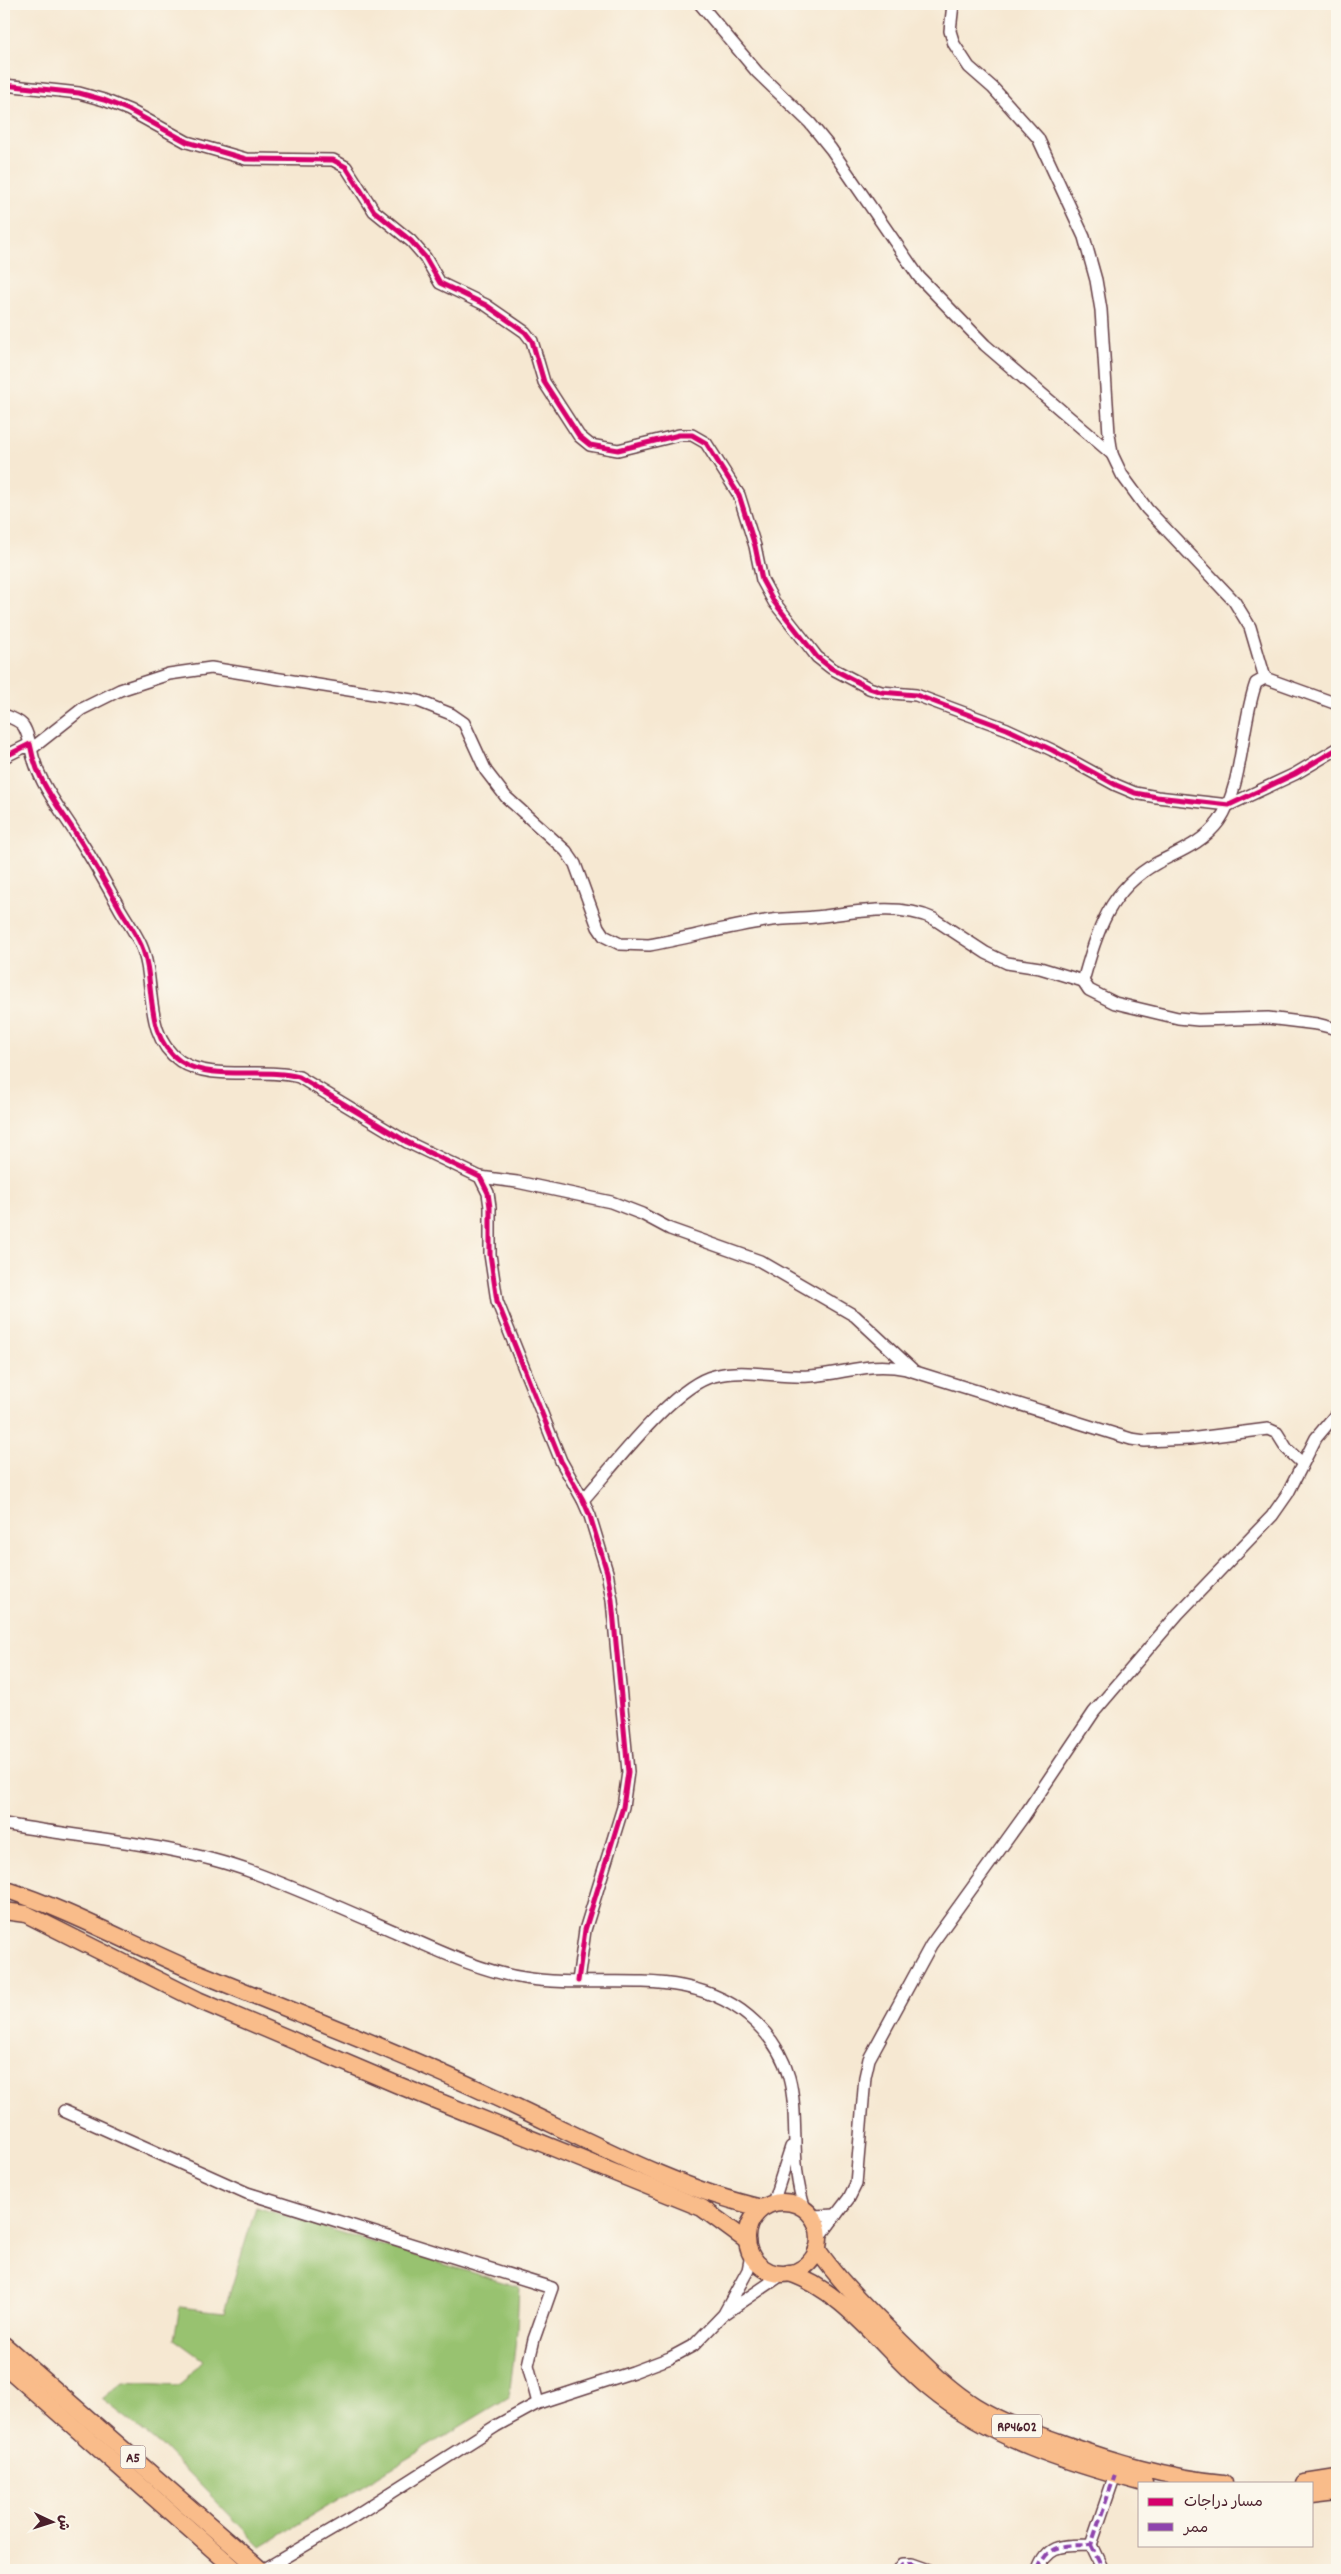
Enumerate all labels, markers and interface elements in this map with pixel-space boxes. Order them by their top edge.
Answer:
road number: RP4602 [992,2414,1042,2438]
road number: A5 [120,2446,146,2468]
legend [1138,2482,1314,2546]
text: مسار دراجات [1184,2492,1263,2514]
north arrow [28,2496,78,2546]
text: ش [52,2514,73,2531]
text: ممر [1182,2518,1208,2540]

